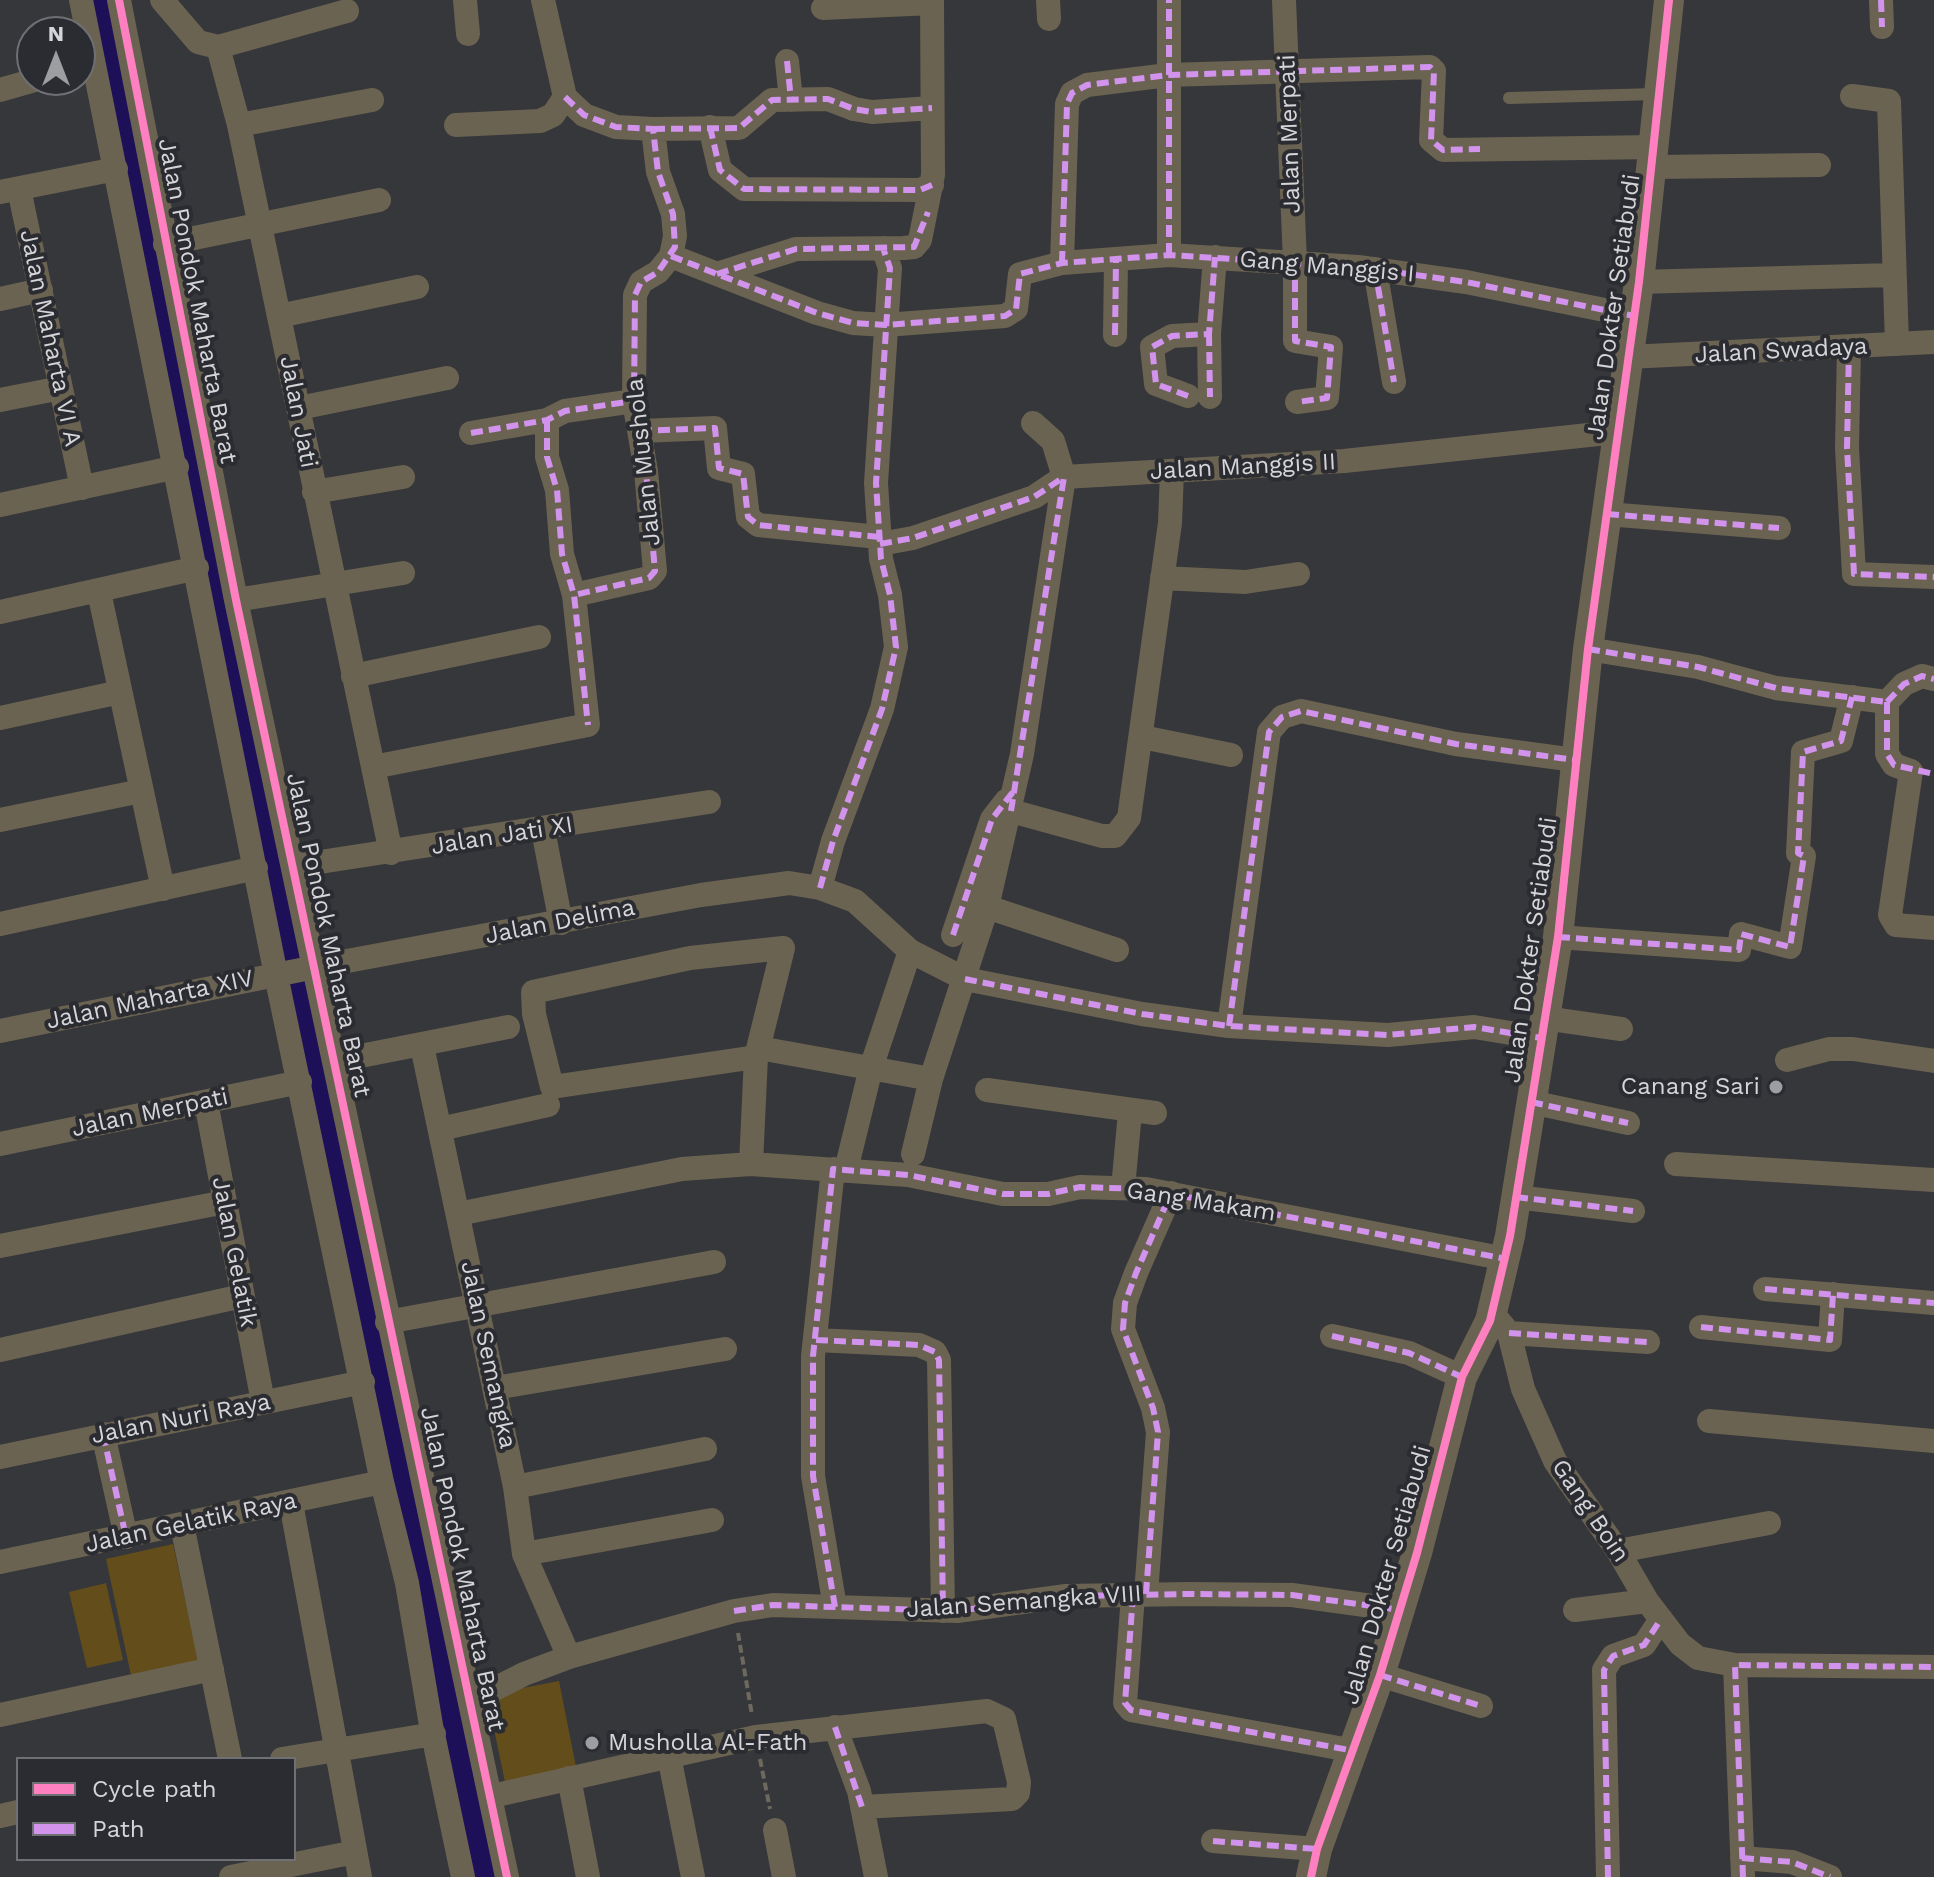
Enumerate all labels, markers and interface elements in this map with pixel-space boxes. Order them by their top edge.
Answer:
north arrow [16,16,96,96]
text: N [48,21,64,46]
street label: Jalan Merpati [1273,54,1307,214]
street label: Jalan Pondok Maharta Barat [151,136,243,466]
street label: Jalan Dokter Setiabudi [1581,172,1647,442]
street label: Jalan Maharta VI A [13,227,87,449]
street label: Gang Manggis I [1238,245,1416,289]
street label: Jalan Swadaya [1694,332,1868,370]
street label: Jalan Jati [273,354,323,470]
street label: Jalan Mushola [621,377,667,547]
street label: Jalan Manggis II [1149,448,1337,486]
street label: Jalan Pondok Maharta Barat [280,770,376,1100]
street label: Jalan Jati XI [429,811,575,861]
street label: Jalan Dokter Setiabudi [1498,815,1564,1085]
street label: Jalan Delima [483,893,637,951]
street label: Jalan Maharta XIV [44,964,256,1036]
place label: Canang Sari [1621,1073,1760,1101]
marker: Canang Sari [1767,1078,1785,1096]
street label: Jalan Merpati [69,1082,231,1144]
street label: Jalan Gelatik [205,1174,263,1330]
street label: Gang Makam [1124,1176,1278,1228]
street label: Jalan Semangka [454,1259,522,1451]
street label: Jalan Nuri Raya [89,1388,273,1450]
street label: Jalan Pondok Maharta Barat [414,1404,510,1734]
street label: Jalan Dokter Setiabudi [1336,1442,1438,1708]
street label: Gang Boin [1545,1454,1635,1568]
street label: Jalan Gelatik Raya [83,1487,299,1559]
street label: Jalan Semangka VIII [905,1579,1143,1625]
place label: Musholla Al-Fath [608,1729,807,1757]
marker: Musholla Al-Fath [583,1734,601,1752]
legend [16,1757,296,1861]
text: Cycle path [92,1775,217,1803]
text: Path [92,1815,145,1843]

